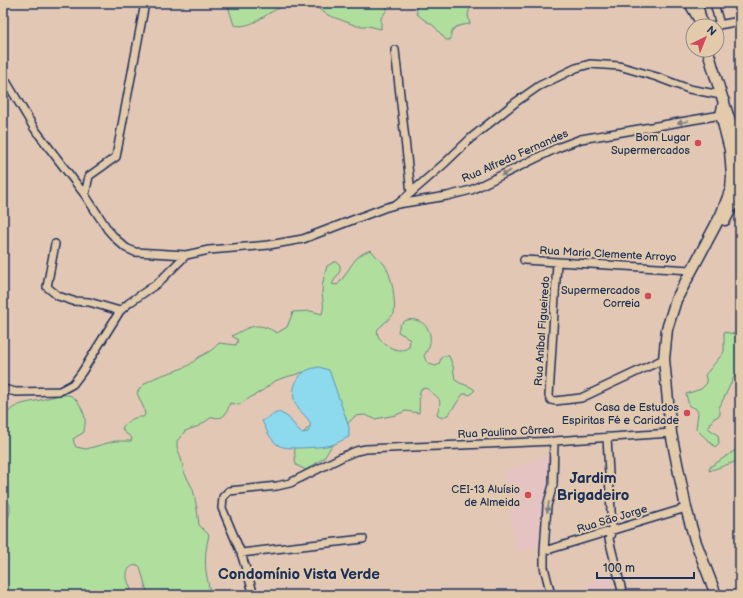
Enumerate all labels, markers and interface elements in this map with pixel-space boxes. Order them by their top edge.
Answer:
north arrow [685,18,725,58]
text: N [704,23,719,39]
one-way arrow [677,119,689,125]
street label: Rua Alfredo Fernandes [460,126,571,185]
place label: Bom Lugar Supermercados [611,131,691,157]
marker: Bom Lugar Supermercados [693,138,703,148]
one-way arrow [500,170,511,176]
street label: Rua Maria Clemente Arroyo [539,244,677,264]
street label: Rua Aníbal Figueiredo [532,276,552,386]
place label: Supermercados Correia [561,284,641,310]
marker: Supermercados Correia [643,291,653,301]
place label: Casa de Estudos Espiritas Fé e Caridade [562,401,680,427]
marker: Casa de Estudos Espiritas Fé e Caridade [682,408,692,418]
street label: Rua Paulino Côrrea [457,423,555,441]
district label: Jardim Brigadeiro [557,469,630,505]
place label: CEI-13 Aluísio de Almeida [451,483,520,509]
marker: CEI-13 Aluísio de Almeida [523,490,533,500]
one-way arrow [545,501,551,513]
street label: Rua São Jorge [575,502,649,536]
scale bar [597,554,694,580]
text: 100 m [603,561,635,576]
district label: Condomínio Vista Verde [218,565,380,584]

